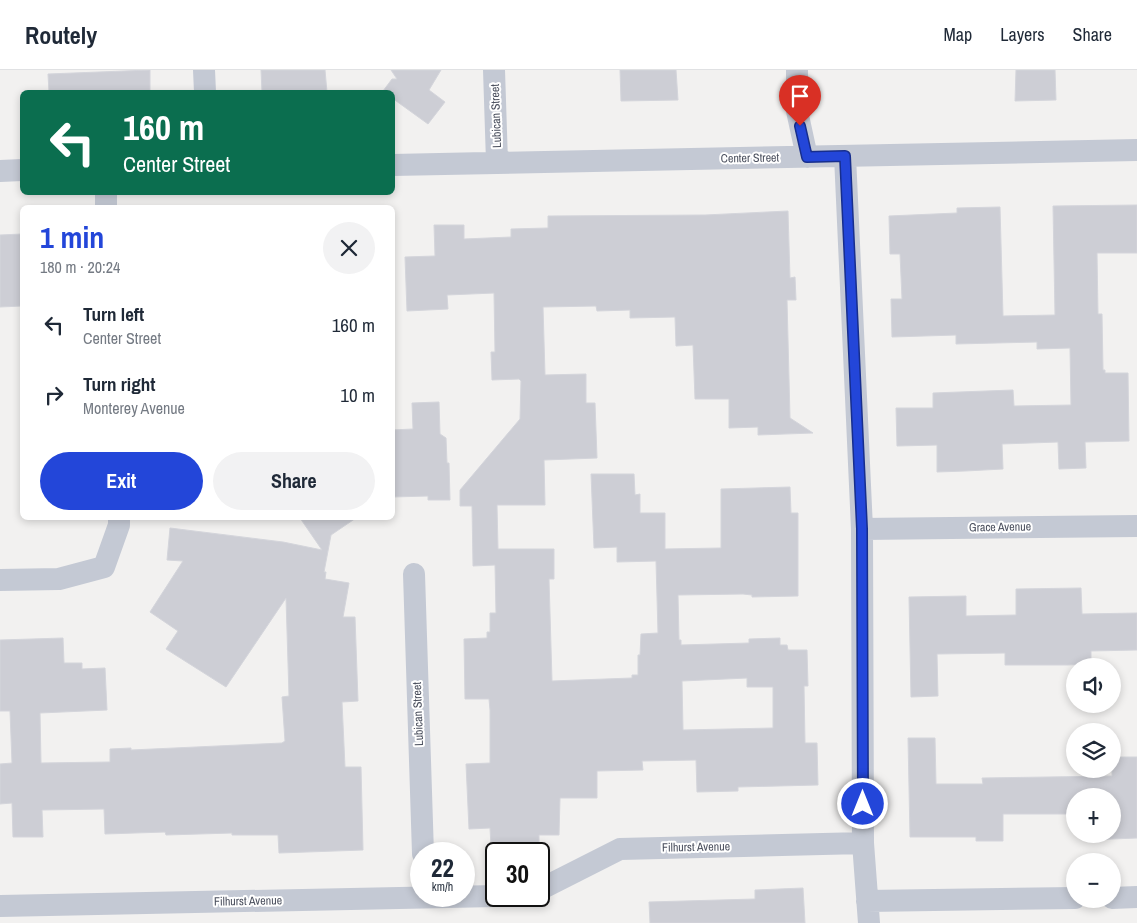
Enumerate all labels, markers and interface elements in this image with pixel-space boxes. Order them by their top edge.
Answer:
text: Routely [25,19,97,51]
text: Map [944,22,972,47]
text: Layers [1000,22,1045,47]
text: Share [1073,22,1112,47]
pin [779,75,821,126]
icon: arrive [786,82,814,110]
street label: Lubican Street [487,83,505,148]
text: 160 m [123,104,204,151]
icon: left [40,110,105,175]
text: Center Street [123,149,230,179]
street label: Center Street [721,149,780,167]
text: 1 min [40,217,104,257]
button: close [323,222,375,274]
text: 180 m · 20:24 [40,256,120,278]
text: Turn left [83,301,144,327]
icon: left [40,311,68,339]
text: 160 m [332,312,375,338]
text: Center Street [83,327,161,349]
text: Turn right [83,371,155,397]
icon: right [40,381,68,409]
text: 10 m [340,382,375,408]
text: Monterey Avenue [83,397,185,419]
button: Exit [40,452,203,510]
button: Share [213,452,375,510]
street label: Grace Avenue [969,518,1031,536]
map controls [1066,658,1121,908]
button: sound [1066,658,1121,713]
street label: Lubican Street [409,681,427,746]
button: layers [1066,723,1121,778]
position arrow [836,777,888,829]
button: + [1066,788,1121,843]
street label: Filhurst Avenue [662,838,730,856]
speed limit sign: 30 [485,842,550,907]
text: 22 [431,851,454,885]
button: − [1066,853,1121,908]
text: km/h [432,879,453,895]
street label: Filhurst Avenue [214,892,282,910]

